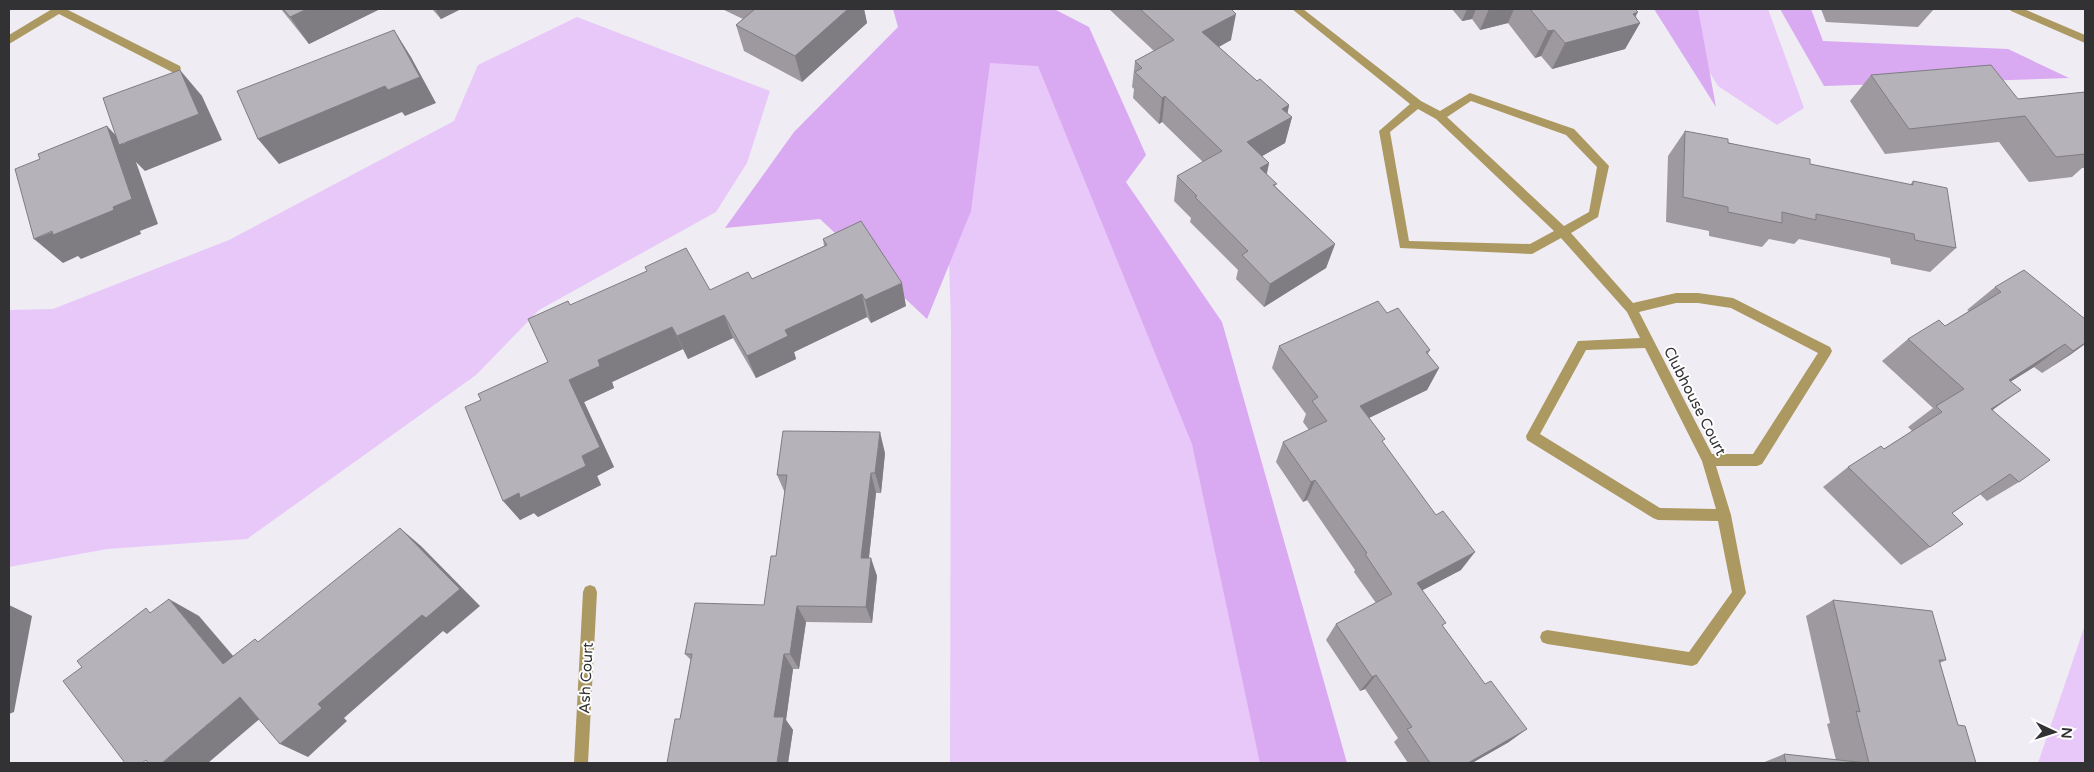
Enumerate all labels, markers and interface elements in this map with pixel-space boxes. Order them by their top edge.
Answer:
street label: Clubhouse Court [1660,344,1730,459]
street label: Ash Court [575,642,597,714]
north arrow [2029,707,2079,757]
text: N [2058,727,2075,739]

